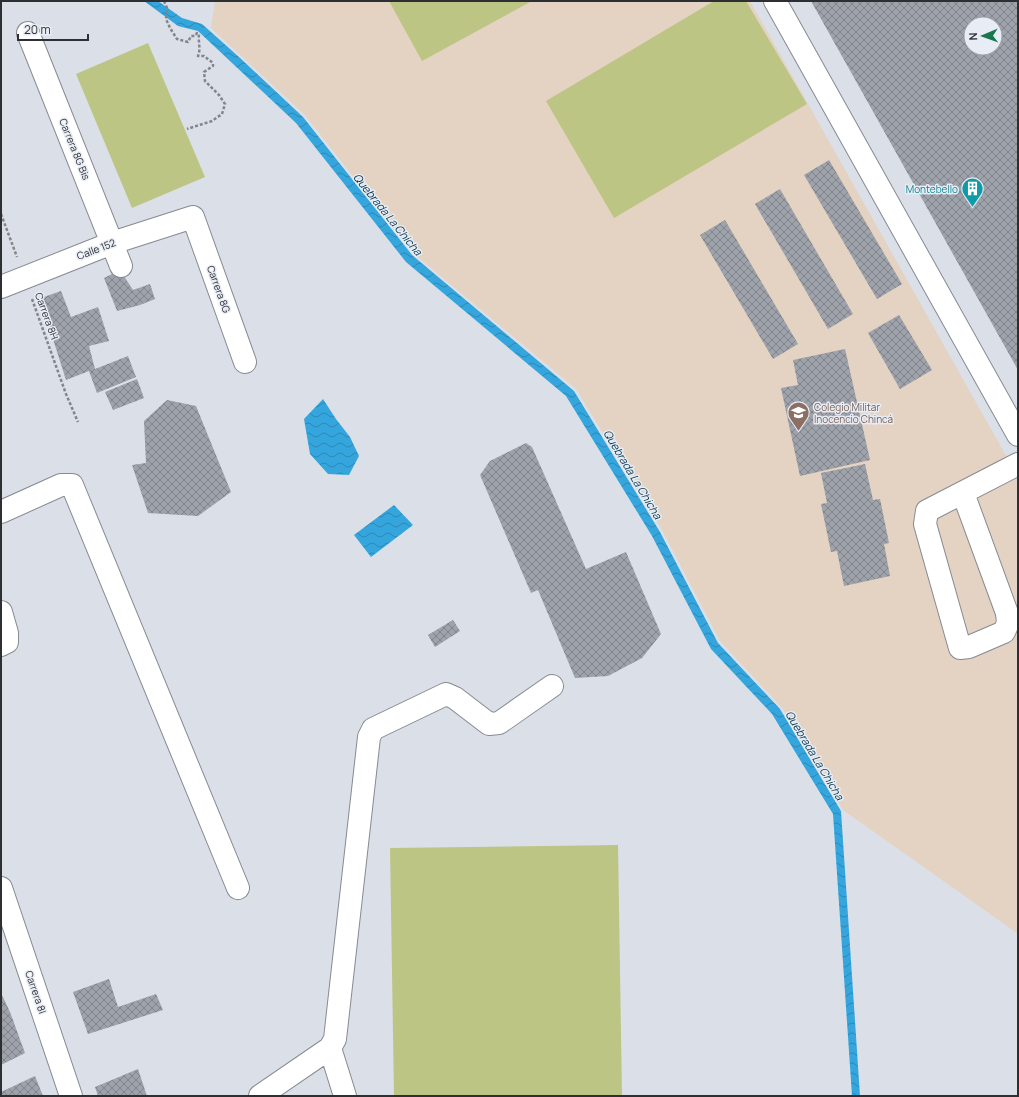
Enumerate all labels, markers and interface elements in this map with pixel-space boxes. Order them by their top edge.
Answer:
scale bar [18,16,88,42]
north arrow [963,16,1003,56]
text: 20 m [24,21,51,38]
text: N [965,32,980,41]
street label: Carrera 8G Bis [56,116,94,182]
water label: Quebrada La Chicha [350,170,426,259]
building icon: Montebello [960,176,986,209]
place label: Montebello [906,182,958,196]
street label: Calle 152 [75,235,118,263]
street label: Carrera 8G [204,263,234,315]
street label: Carrera 8H [32,290,62,342]
school or university icon: Colegio Militar Inocencio Chincá [785,400,811,433]
place label: Colegio Militar Inocencio Chincá [814,400,893,426]
water label: Quebrada La Chicha [600,427,666,522]
water label: Quebrada La Chicha [782,708,848,803]
street label: Carrera 8I [22,969,50,1015]

